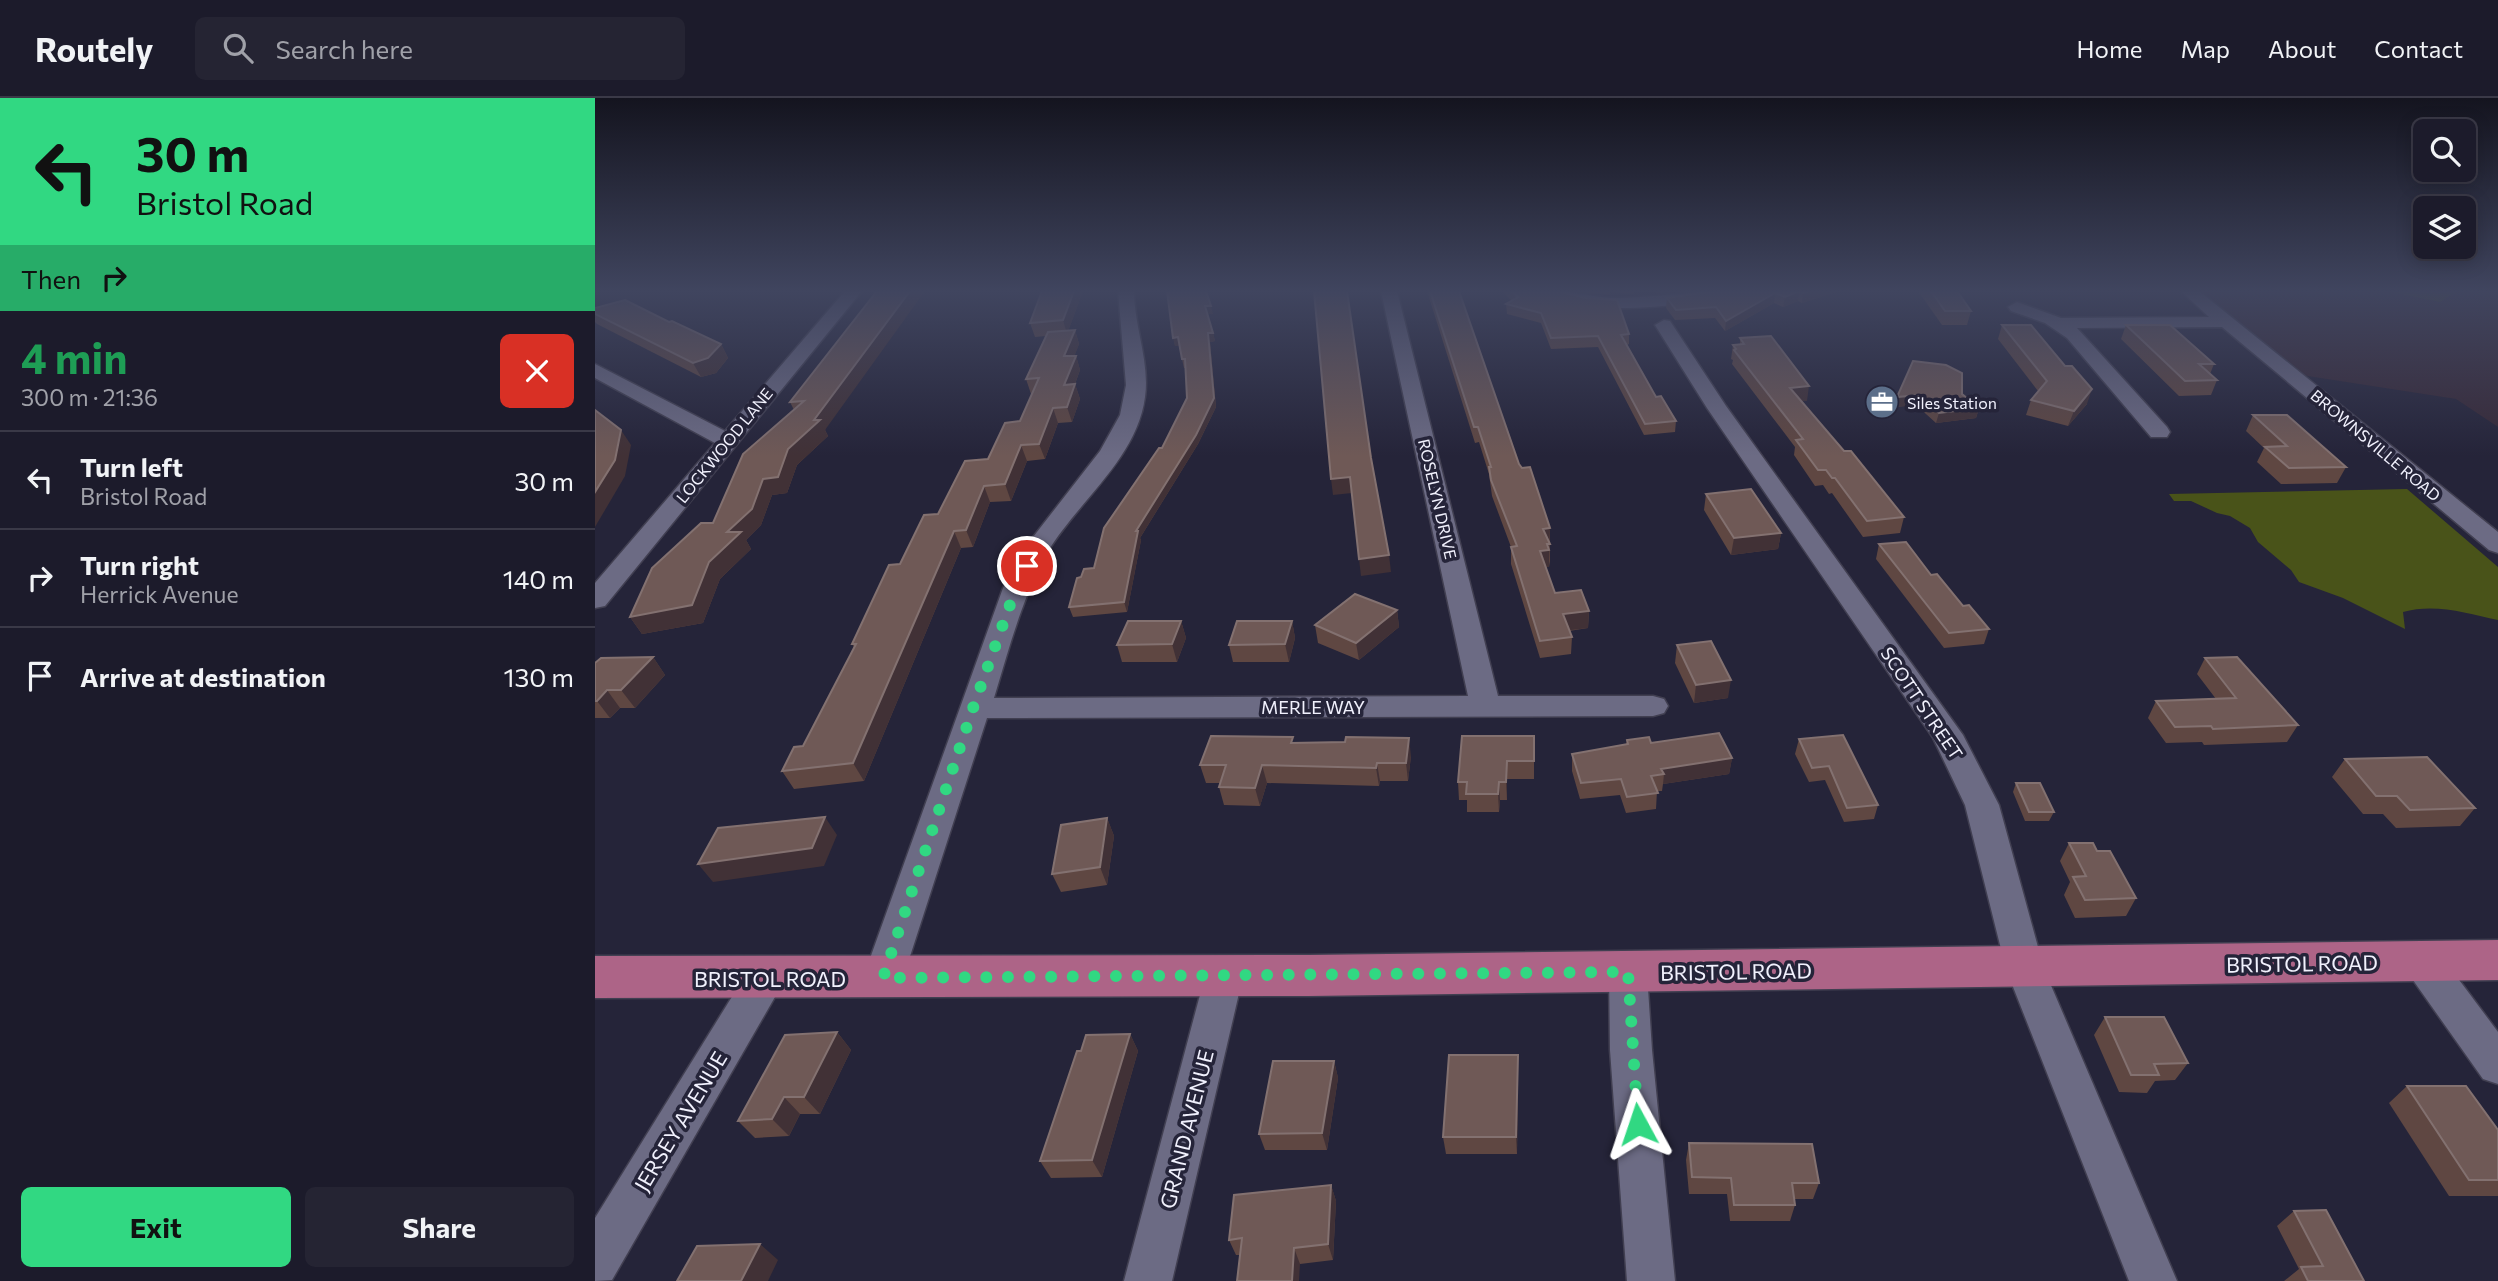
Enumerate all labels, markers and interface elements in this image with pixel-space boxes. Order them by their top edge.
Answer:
search box [195,17,685,80]
text: Routely [35,28,153,69]
icon: search [219,29,257,67]
text: Search here [275,33,413,64]
text: Home [2077,34,2143,63]
text: Map [2181,34,2230,63]
text: About [2268,34,2336,63]
text: Contact [2374,34,2463,63]
map controls [2413,119,2476,259]
button: search [2413,119,2476,182]
text: 30 m [136,122,249,182]
icon: left [21,126,112,217]
text: Bristol Road [136,182,313,222]
button: layers [2413,196,2476,259]
icon: right [95,259,133,297]
text: Then [21,263,81,294]
text: 4 min [21,331,127,383]
button: close [500,334,574,408]
text: 300 m · 21:36 [21,383,158,411]
office icon: Siles Station [1863,383,1901,421]
street label: LOCKWOOD LANE [672,384,776,506]
street label: BROWNSVILLE ROAD [2307,385,2445,505]
place label: Siles Station [1907,393,1997,412]
street label: ROSELYN DRIVE [1415,437,1461,561]
text: Turn left [80,451,183,482]
icon: left [21,461,59,499]
text: 30 m [515,465,574,496]
text: Bristol Road [80,482,207,510]
pin [997,536,1057,596]
icon: arrive [1008,547,1046,585]
text: Turn right [80,549,199,580]
icon: right [21,559,59,597]
text: 140 m [503,563,574,594]
text: Herrick Avenue [80,580,239,608]
street label: SCOTT STREET [1876,643,1968,763]
icon: arrive [21,657,59,695]
text: Arrive at destination [80,661,326,692]
text: 130 m [503,661,574,692]
street label: MERLE WAY [1261,696,1365,718]
street label: BRISTOL ROAD [2226,949,2378,977]
street label: BRISTOL ROAD [1660,957,1812,985]
street label: BRISTOL ROAD [694,966,846,991]
street label: JERSEY AVENUE [628,1047,732,1195]
street label: GRAND AVENUE [1154,1047,1218,1211]
position arrow [1601,1087,1675,1161]
button: Exit [21,1187,291,1267]
button: Share [305,1187,574,1267]

